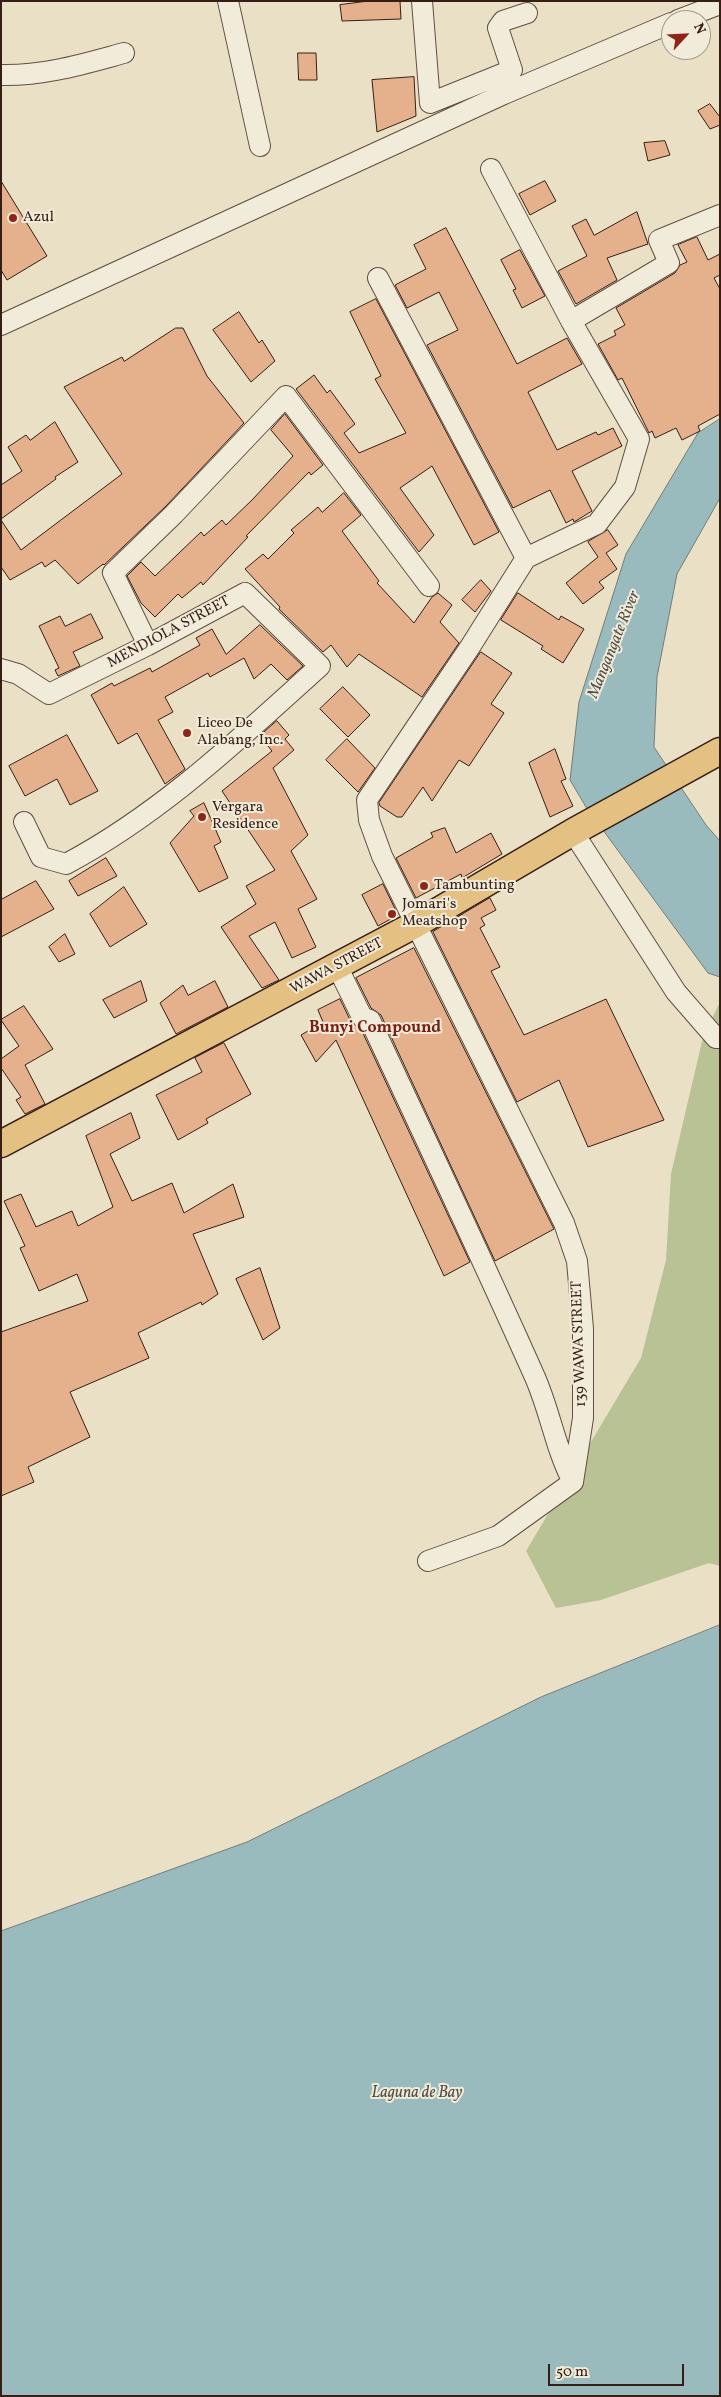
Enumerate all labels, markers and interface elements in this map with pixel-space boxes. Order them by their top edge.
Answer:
north arrow [661,10,711,60]
text: N [688,20,710,37]
place label: Azul [23,209,54,227]
marker: Azul [7,212,19,224]
water label: Mangangate River [585,588,645,702]
street label: MENDIOLA STREET [105,593,233,673]
place label: Liceo De Alabang, Inc. [197,715,283,750]
marker: Liceo De Alabang, Inc. [181,727,193,739]
place label: Vergara Residence [212,799,278,834]
marker: Vergara Residence [196,811,208,823]
place label: Tambunting [434,877,515,895]
marker: Tambunting [418,880,430,892]
place label: Jomari's Meatshop [402,896,467,931]
marker: Jomari's Meatshop [386,908,398,920]
street label: WAWA STREET [288,935,386,999]
district label: Bunyi Compound [309,1019,441,1039]
street label: 139 WAWA STREET [569,1281,591,1407]
water label: Laguna de Bay [371,2084,463,2104]
scale bar [551,2354,687,2386]
text: 50 m [556,2362,588,2383]

